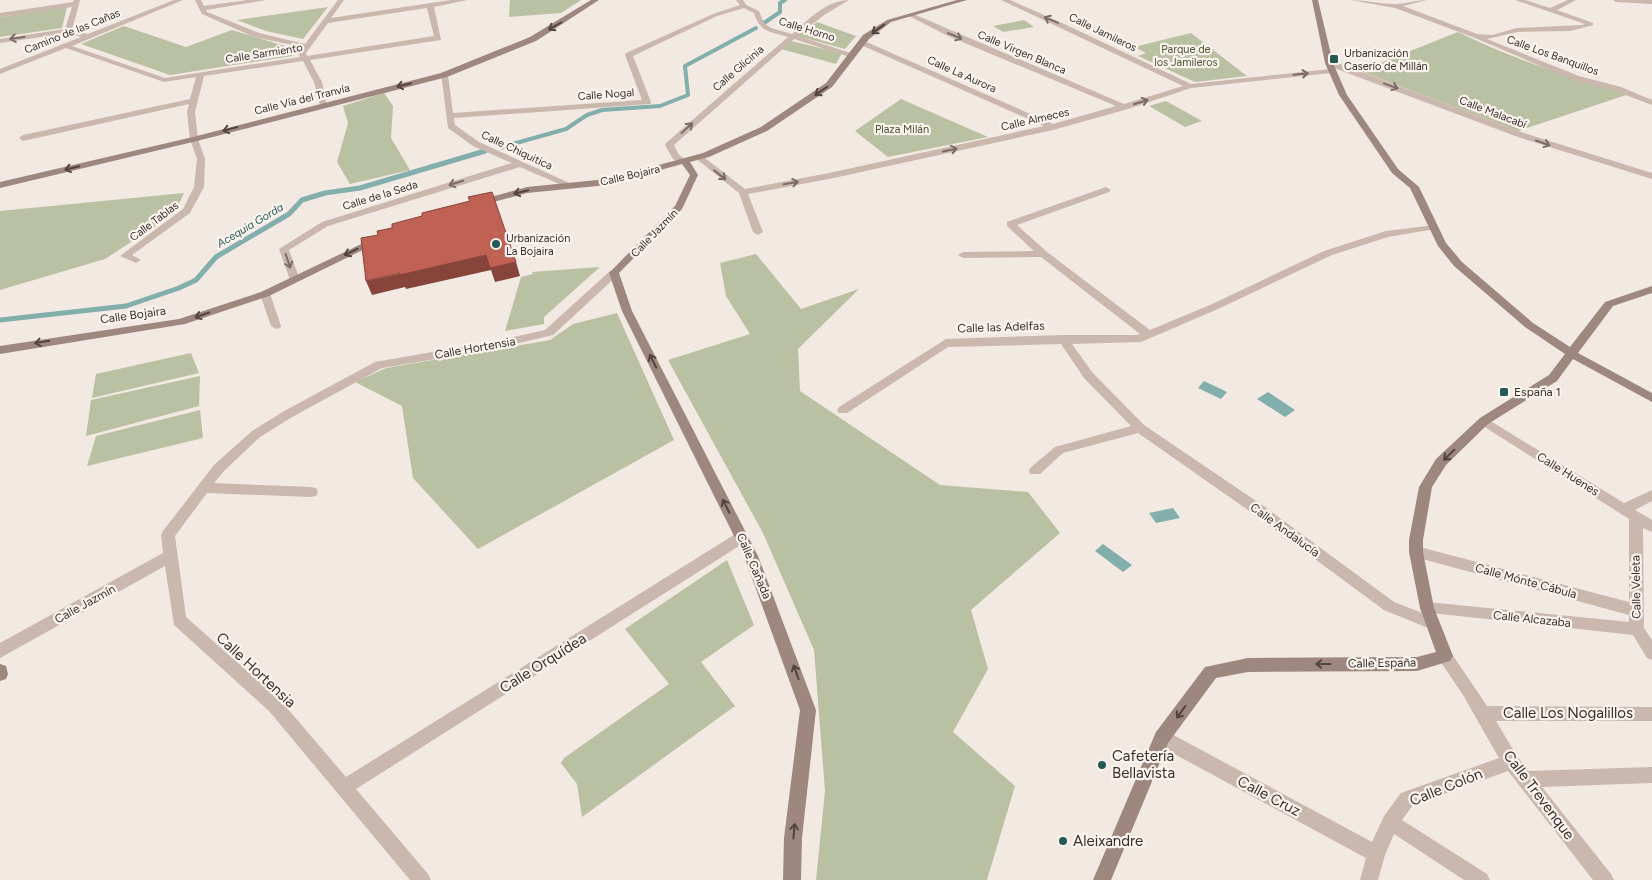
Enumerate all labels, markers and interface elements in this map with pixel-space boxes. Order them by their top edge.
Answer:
street label: Camino de las Cañas [22,6,122,57]
street label: Calle Jamileros [1067,10,1139,55]
street label: Calle Horno [777,15,836,44]
one-way arrow [1044,15,1059,24]
one-way arrow [548,21,563,31]
one-way arrow [871,24,885,34]
street label: Calle Virgen Blanca [976,28,1068,77]
one-way arrow [947,31,962,41]
street label: Calle Los Banquillos [1505,33,1601,78]
one-way arrow [9,34,25,44]
street label: Calle Sarmiento [225,41,303,66]
street label: Calle Glicinia [710,43,766,94]
park label: Parque de los Jamileros [1154,43,1218,69]
place label: Urbanización Caserío de Millán [1344,47,1428,73]
street label: Calle La Aurora [925,53,998,95]
marker: Urbanización Caserío de Millán [1328,53,1340,65]
one-way arrow [1292,69,1308,79]
street label: Calle Vía del Tranvía [253,81,351,118]
one-way arrow [397,81,413,90]
one-way arrow [1383,82,1398,91]
street label: Calle Nogal [577,86,635,103]
one-way arrow [814,86,828,96]
street label: Calle Malacabí [1458,94,1529,131]
one-way arrow [1133,96,1149,106]
street label: Calle Almeces [1000,105,1070,134]
one-way arrow [681,122,694,134]
park label: Plaza Milán [875,123,929,136]
one-way arrow [223,125,239,135]
street label: Calle Chiquitica [479,128,554,173]
one-way arrow [1535,139,1550,148]
one-way arrow [941,144,957,154]
street label: Calle Bojaira [599,162,661,189]
one-way arrow [65,164,81,173]
one-way arrow [713,169,726,180]
street label: Calle de la Seda [341,178,419,213]
one-way arrow [782,178,798,188]
one-way arrow [448,179,464,189]
one-way arrow [513,188,529,197]
street label: Calle Tablas [127,199,181,244]
water label: Acequia Gorda [214,200,286,251]
street label: Calle Jazmín [628,207,681,260]
place label: Urbanización La Bojaira [506,232,570,258]
marker: Urbanización La Bojaira [490,238,502,250]
one-way arrow [344,248,359,257]
one-way arrow [284,252,293,268]
street label: Calle Bojaira [99,303,167,327]
one-way arrow [195,311,210,320]
street label: Calle las Adelfas [957,318,1045,336]
street label: Calle Hortensia [433,334,517,362]
one-way arrow [34,338,50,348]
one-way arrow [648,354,657,369]
place label: España 1 [1514,385,1561,399]
marker: España 1 [1498,386,1510,398]
one-way arrow [1443,449,1455,461]
street label: Calle Huenes [1534,449,1602,499]
one-way arrow [721,499,730,514]
street label: Calle Andalucía [1248,500,1322,560]
street label: Calle Cañada [734,531,774,601]
street label: Calle Veleta [1628,555,1644,619]
street label: Calle Mónte Cábula [1474,561,1578,601]
street label: Calle Jazmín [52,581,118,626]
street label: Calle Alcazaba [1492,608,1572,630]
street label: Calle Hortensia [212,629,300,711]
street label: Calle Orquídea [496,629,590,697]
street label: Calle España [1348,655,1416,671]
one-way arrow [1315,659,1332,669]
one-way arrow [790,664,800,680]
street label: Calle Los Nogalillos [1503,704,1633,722]
one-way arrow [1176,705,1187,718]
place label: Cafetería Bellavista [1112,747,1175,782]
street label: Calle Trevenque [1500,747,1578,843]
marker: Cafetería Bellavista [1096,759,1108,771]
street label: Calle Colón [1407,764,1485,810]
street label: Calle Cruz [1234,772,1304,820]
one-way arrow [789,824,799,840]
place label: Aleixandre [1073,832,1143,850]
marker: Aleixandre [1057,835,1069,847]

